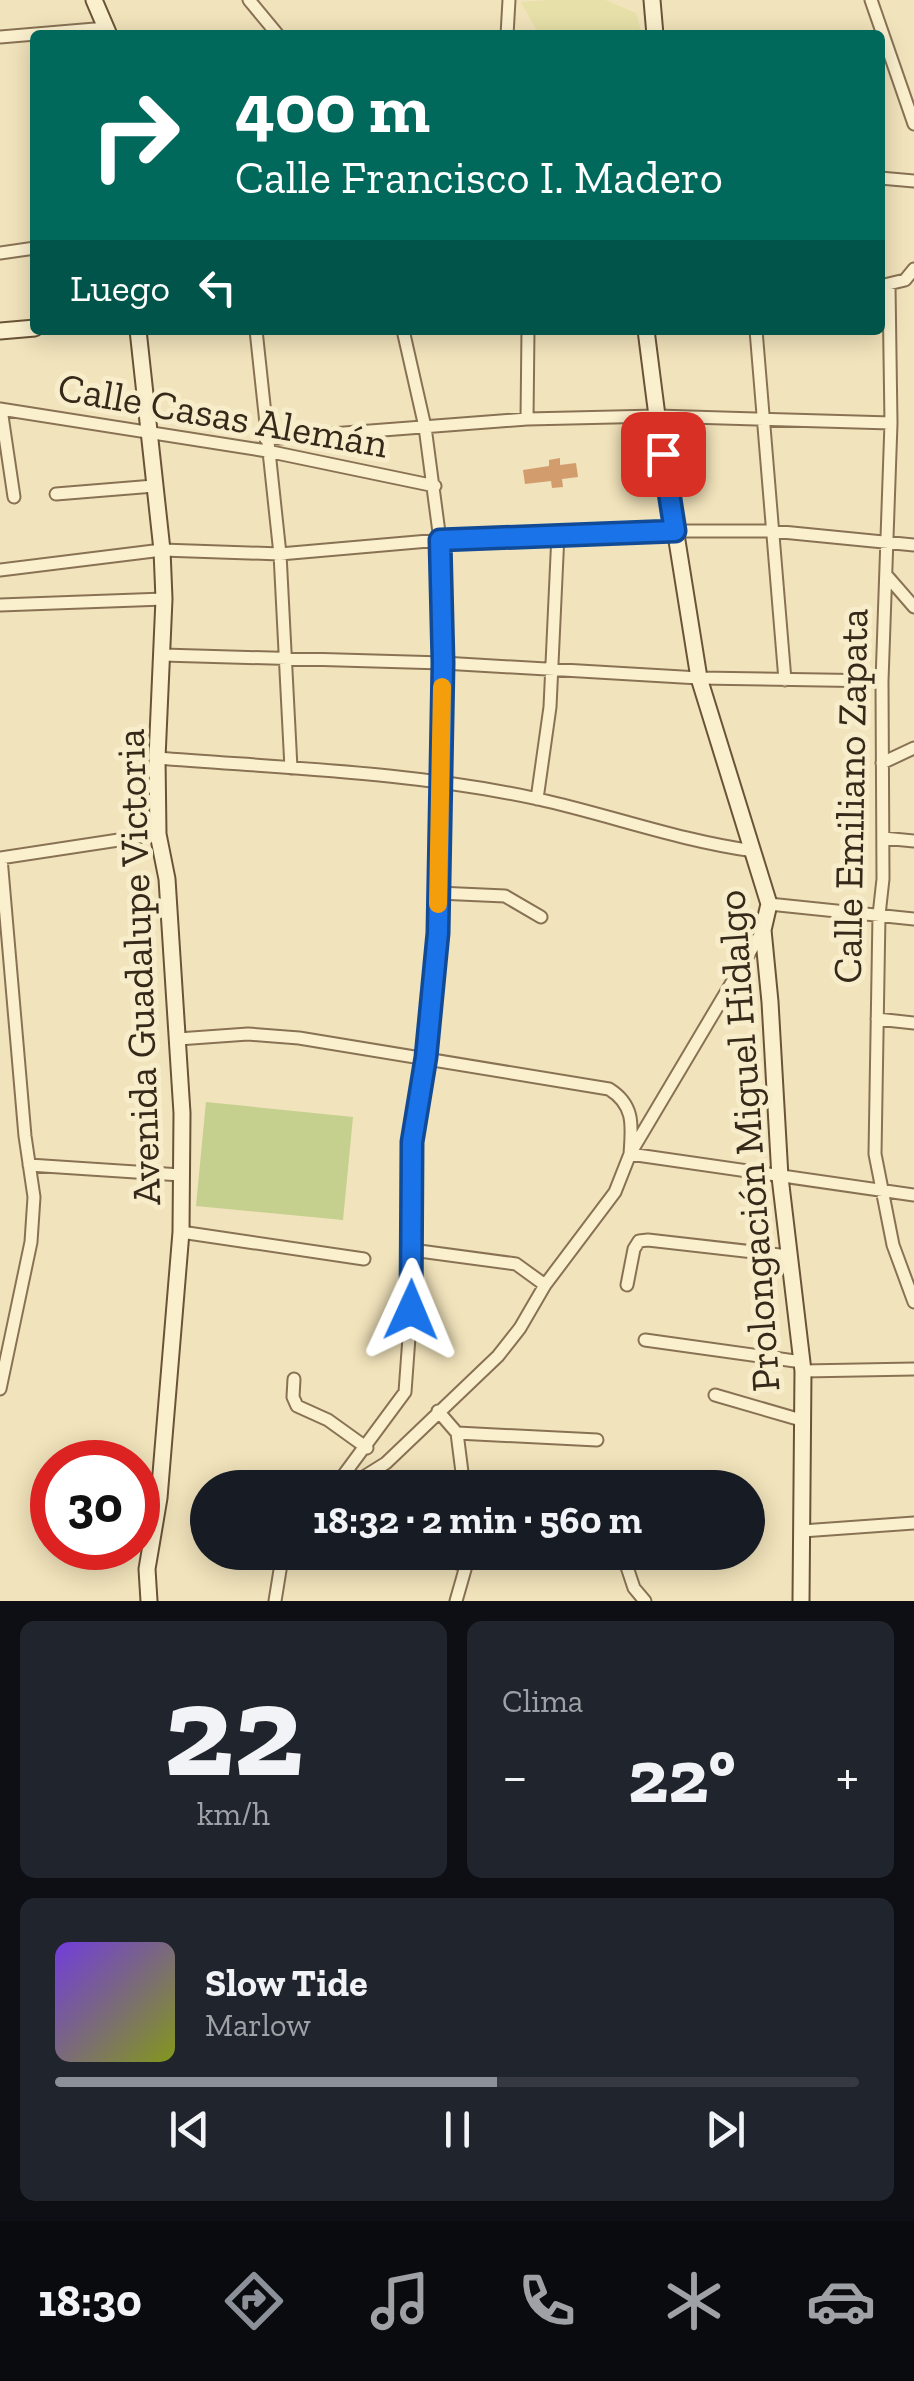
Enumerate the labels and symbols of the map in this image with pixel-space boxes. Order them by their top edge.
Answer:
street label: Calle Casas Alemán [54,362,392,468]
pin [621,412,706,497]
street label: Calle Emiliano Zapata [823,608,877,984]
street label: Avenida Guadalupe Victoria [106,728,170,1206]
street label: Prolongación Miguel Hidalgo [707,888,789,1394]
position arrow [359,1258,463,1362]
speed limit sign: 30 [30,1440,160,1570]

